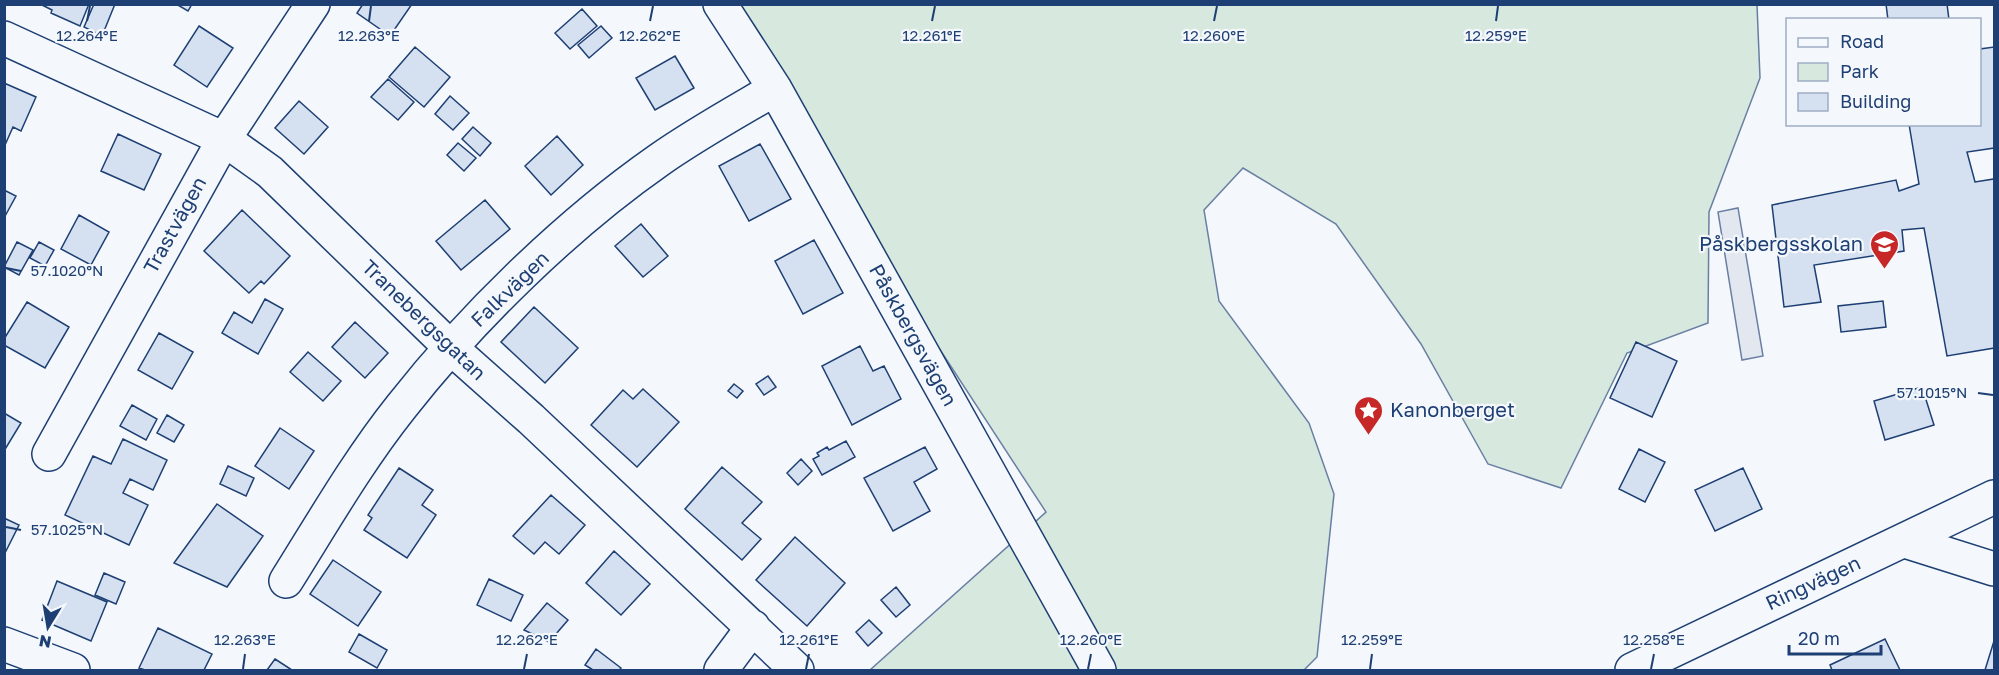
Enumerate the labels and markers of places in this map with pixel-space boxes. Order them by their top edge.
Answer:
school or university icon: Påskbergsskolan [1868,228,1900,270]
place label: Påskbergsskolan [1699,231,1863,255]
place icon: Kanonberget [1353,394,1385,436]
place label: Kanonberget [1390,397,1515,421]

